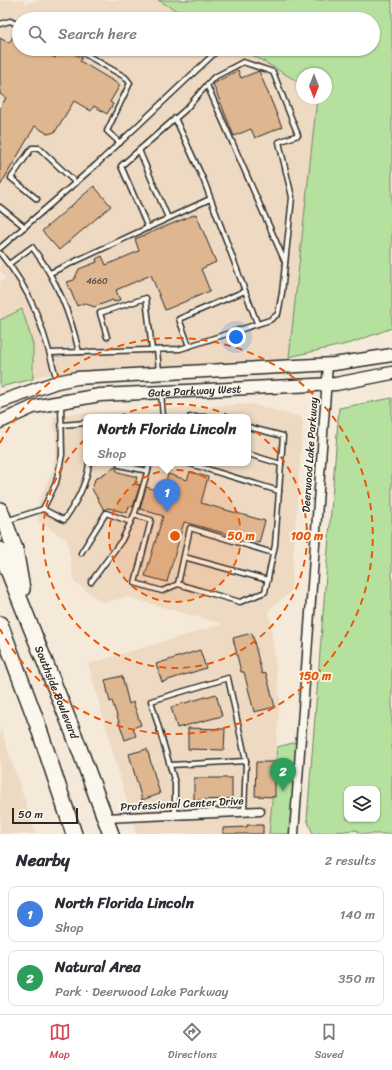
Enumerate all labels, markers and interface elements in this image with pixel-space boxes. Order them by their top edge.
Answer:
search box [12,12,380,56]
text: Search here [58,21,137,47]
icon: search [26,23,48,45]
north arrow [296,68,332,104]
house number: 4660 [86,273,108,289]
your location [226,327,246,347]
street label: Gate Parkway West [148,379,242,402]
street label: Deerwood Lake Parkway [296,396,324,513]
popup [83,414,251,466]
text: North Florida Lincoln [98,416,236,442]
text: Shop [98,442,126,465]
pin: 1 [154,479,180,512]
text: 50 m [227,525,255,547]
text: 100 m [291,525,324,547]
centre of rings [168,529,182,543]
street label: Southside Boulevard [30,642,85,742]
text: 150 m [299,665,332,687]
pin: 2 [270,758,296,791]
map controls [344,786,380,822]
button: layers [344,786,380,822]
street label: Professional Center Drive [120,791,245,817]
text: 50 m [18,805,43,824]
scale bar [12,806,78,825]
text: Nearby [16,845,70,875]
text: 2 results [325,849,376,872]
text: North Florida Lincoln [55,890,194,916]
text: 1 [27,903,33,926]
text: 140 m [340,903,375,926]
text: Shop [55,916,83,939]
text: Natural Area [55,954,141,980]
text: 2 [26,967,34,990]
text: 350 m [338,967,375,990]
text: Park · Deerwood Lake Parkway [55,980,228,1003]
tab: Map [49,1021,71,1064]
tab: Directions [168,1021,217,1064]
tab: Saved [314,1021,343,1064]

